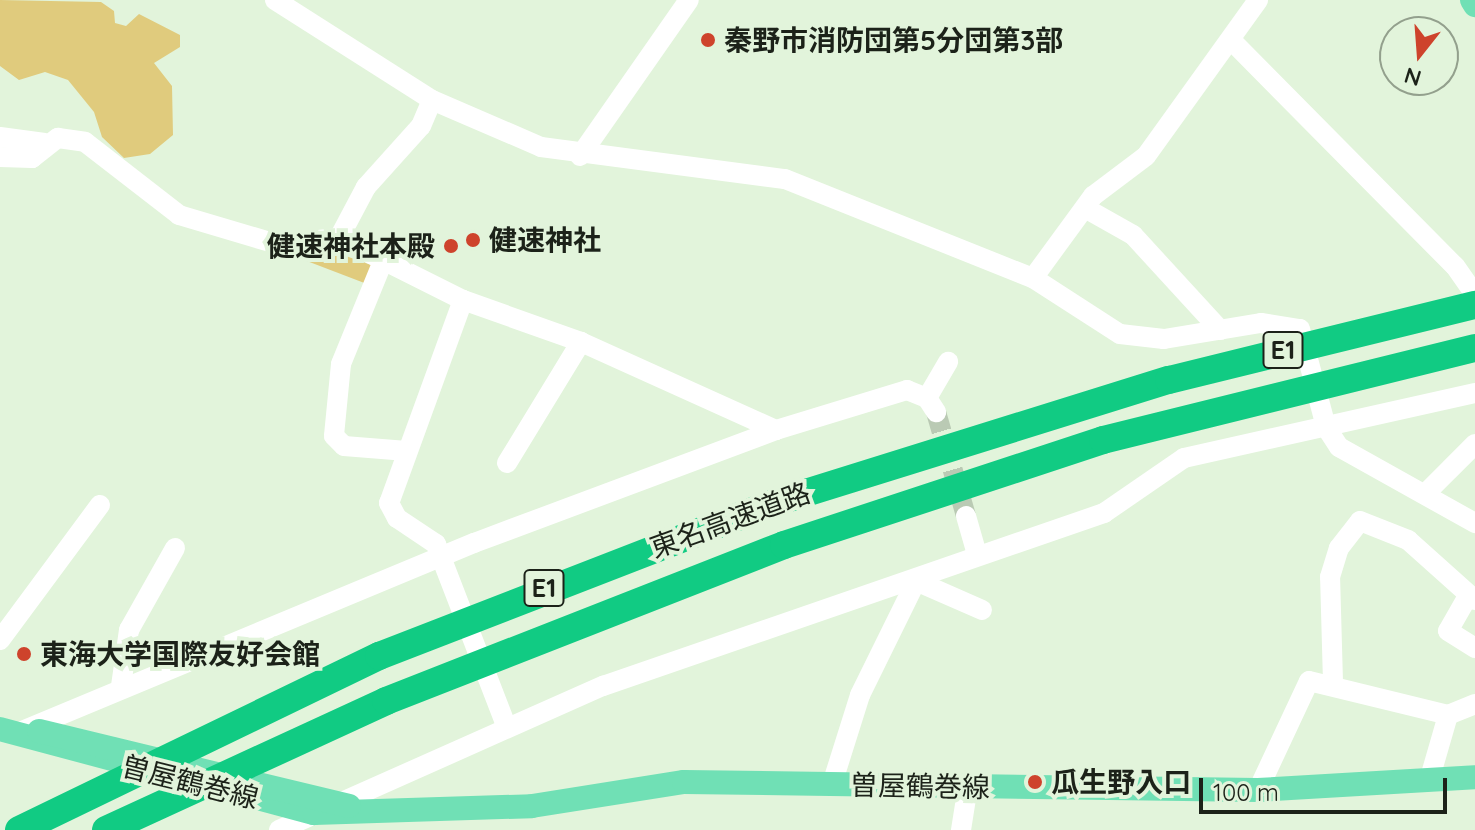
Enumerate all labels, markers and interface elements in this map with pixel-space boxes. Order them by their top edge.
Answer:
north arrow [1379,16,1459,96]
place label: 秦野市消防団第5分団第3部 [724,23,1063,57]
marker: 秦野市消防団第5分団第3部 [699,31,717,49]
text: N [1401,61,1424,93]
place label: 健速神社 [489,223,601,257]
place label: 健速神社本殿 [267,229,435,263]
marker: 健速神社 [464,231,482,249]
marker: 健速神社本殿 [442,237,460,255]
road number: E1 [1261,328,1305,372]
street label: 東名高速道路 [645,475,815,565]
road number: E1 [522,566,566,610]
place label: 東海大学国際友好会館 [40,637,320,671]
marker: 東海大学国際友好会館 [15,645,33,663]
street label: 曽屋鶴巻線 [118,749,262,815]
scale bar [1203,762,1451,812]
place label: 瓜生野入口 [1051,765,1191,799]
street label: 曽屋鶴巻線 [850,768,990,804]
marker: 瓜生野入口 [1026,773,1044,791]
text: 100 m [1213,777,1279,807]

